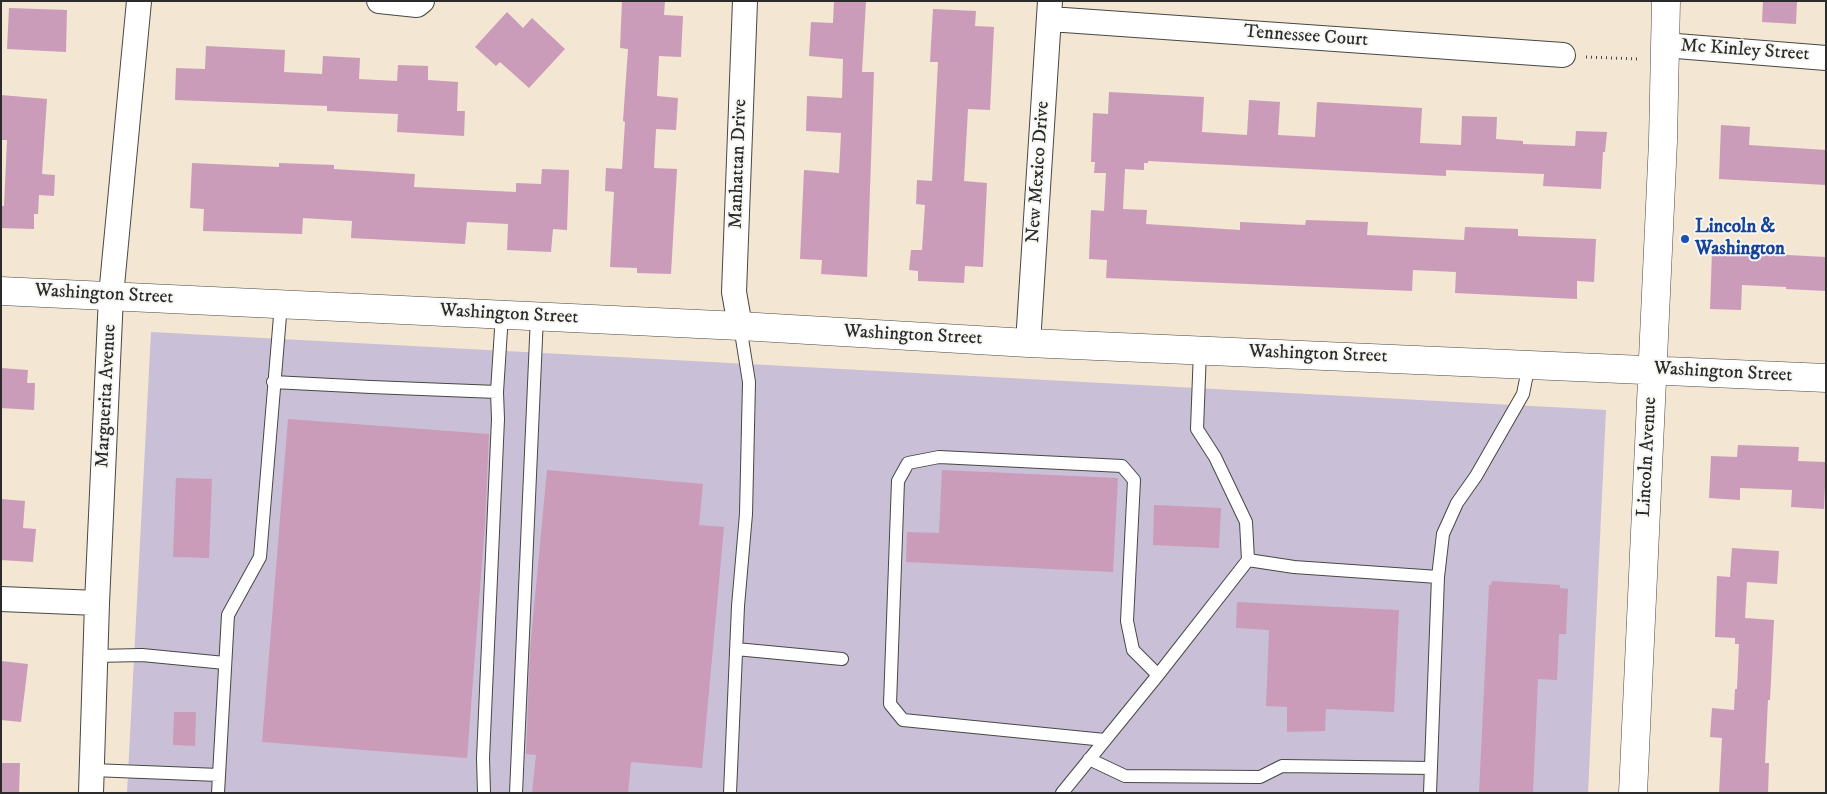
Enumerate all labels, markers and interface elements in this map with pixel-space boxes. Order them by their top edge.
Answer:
street label: Tennessee Court [1243,21,1369,53]
street label: Mc Kinley Street [1680,35,1810,67]
street label: Manhattan Drive [725,99,753,229]
street label: New Mexico Drive [1023,100,1055,244]
place label: Lincoln & Washington [1695,217,1785,261]
marker: Lincoln & Washington [1679,233,1691,245]
street label: Washington Street [34,280,174,310]
street label: Washington Street [439,300,579,330]
street label: Washington Street [843,321,983,351]
street label: Marguerita Avenue [92,324,122,468]
street label: Washington Street [1248,341,1388,369]
street label: Washington Street [1653,358,1793,388]
street label: Lincoln Avenue [1633,396,1663,518]

